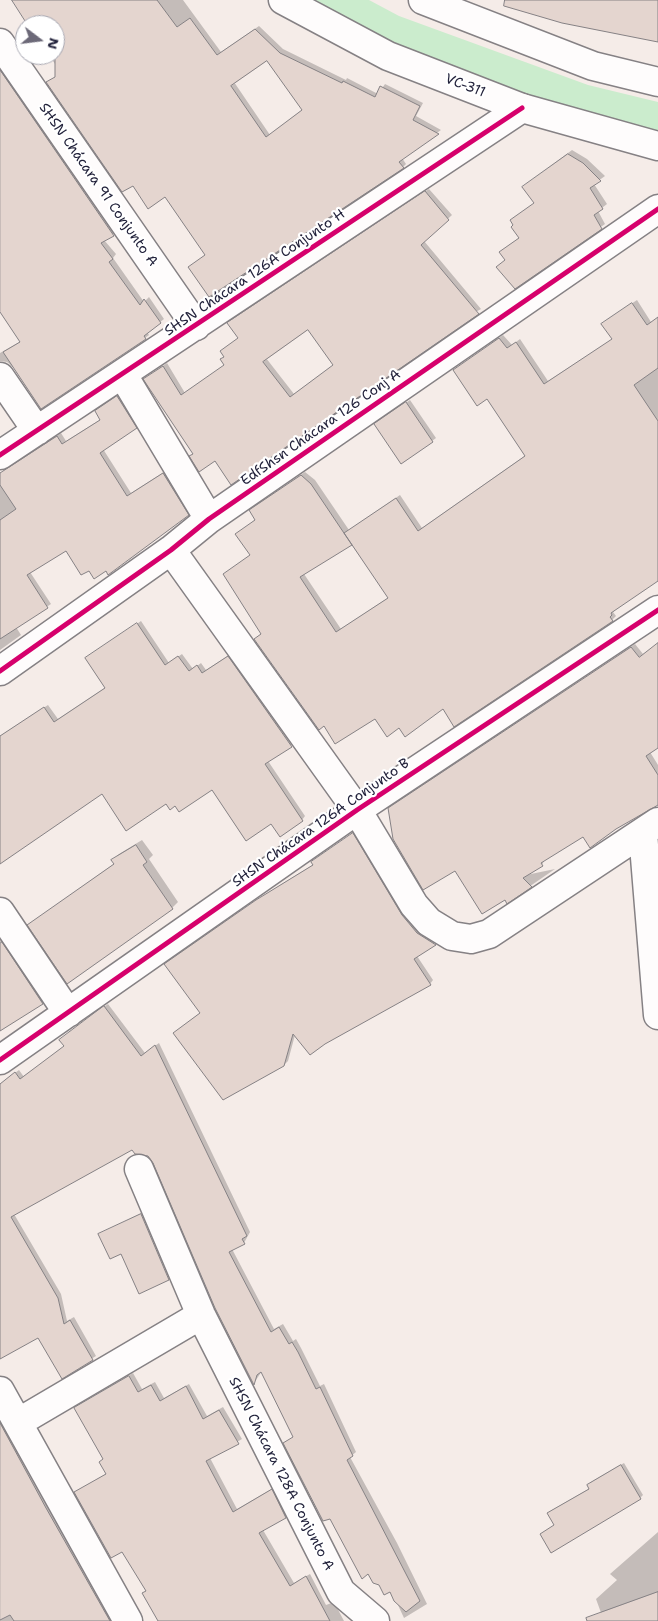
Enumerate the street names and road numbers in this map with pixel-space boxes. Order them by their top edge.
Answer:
street label: VC-311 [443,71,487,101]
street label: SHSN Chácara 91 Conjunto A [35,100,161,270]
street label: SHSN Chácara 126A Conjunto H [161,206,349,340]
street label: EdfShsn Chácara 126 Conj A [238,366,404,490]
street label: SHSN Chácara 126A Conjunto B [229,755,413,891]
street label: SHSN Chácara 128A Conjunto A [225,1375,337,1573]

